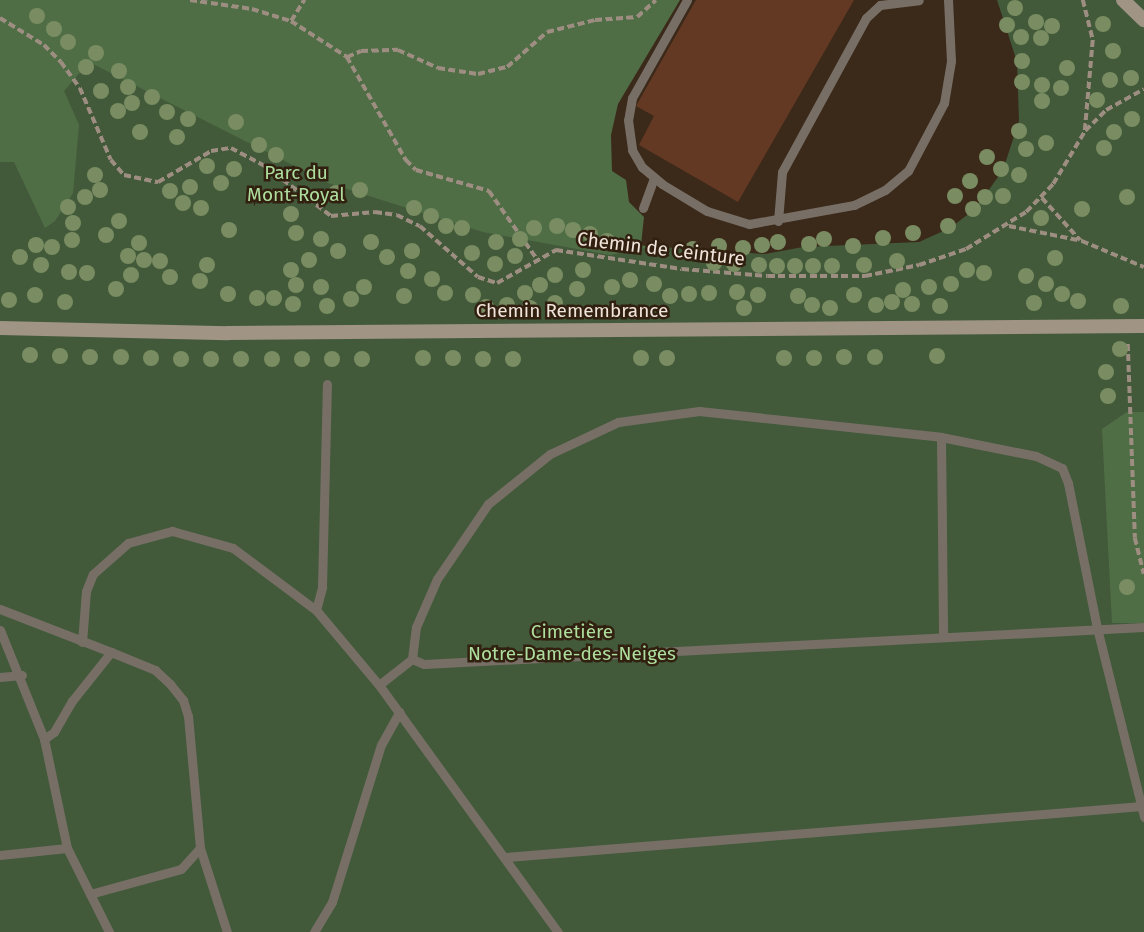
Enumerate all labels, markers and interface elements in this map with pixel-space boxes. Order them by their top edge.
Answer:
park label: Parc du Mont-Royal [247,162,345,206]
street label: Chemin de Ceinture [576,227,746,271]
street label: Chemin Remembrance [476,300,668,322]
park label: Cimetière Notre-Dame-des-Neiges [468,621,676,665]

